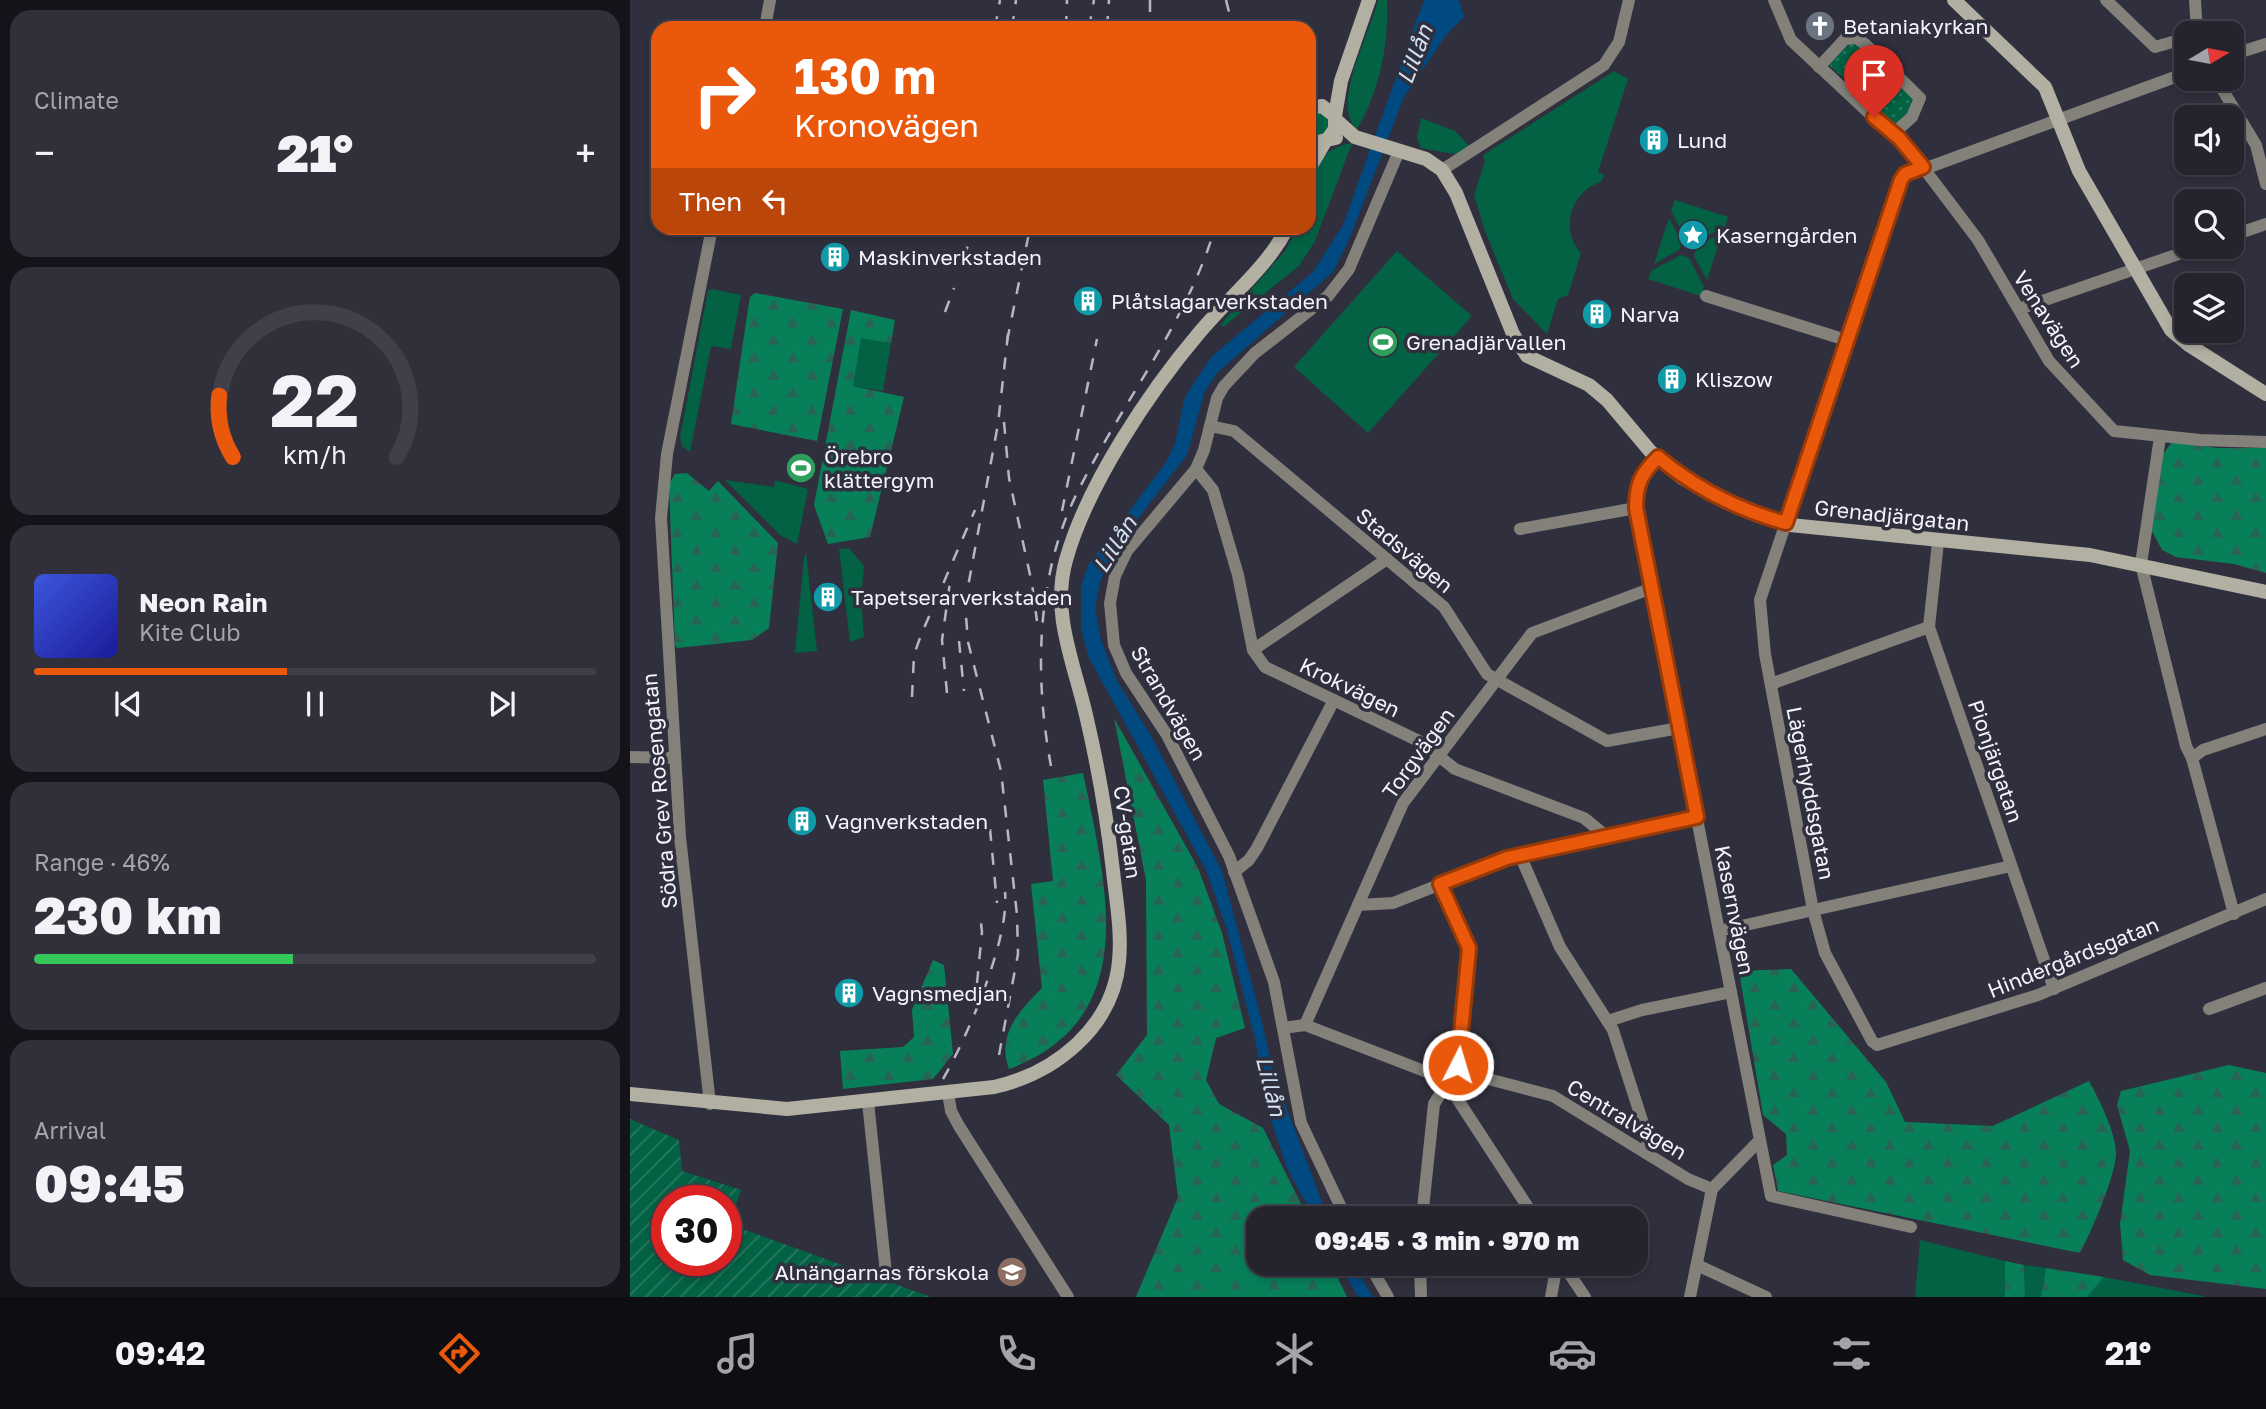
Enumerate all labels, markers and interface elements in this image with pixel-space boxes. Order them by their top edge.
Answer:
church icon: Betaniakyrkan [1803,9,1837,43]
place label: Betaniakyrkan [1843,13,1988,39]
water label: Lillån [1390,20,1438,88]
north arrow [2174,21,2244,91]
map controls [2174,21,2244,343]
pin [1844,45,1904,117]
text: 130 m [794,46,936,105]
icon: right [679,49,770,140]
icon: arrive [1855,56,1893,94]
text: Climate [34,86,119,114]
button: sound [2174,105,2244,175]
text: Kronovägen [794,106,979,144]
text: 21° [277,121,353,183]
building icon: Lund [1637,123,1671,157]
place label: Lund [1677,127,1727,153]
text: − [34,130,55,175]
text: + [575,130,596,175]
icon: left [756,182,794,220]
text: Then [679,186,742,217]
button: search [2174,189,2244,259]
place icon: Kaserngården [1676,218,1710,252]
place label: Kaserngården [1716,222,1857,248]
building icon: Maskinverkstaden [818,240,852,274]
place label: Maskinverkstaden [858,244,1042,270]
street label: Venavägen [2008,266,2090,372]
button: layers [2174,273,2244,343]
building icon: Plåtslagarverkstaden [1071,284,1105,318]
place label: Plåtslagarverkstaden [1111,288,1328,314]
building icon: Narva [1580,297,1614,331]
place label: Narva [1620,301,1680,327]
sports icon: Grenadjärvallen [1366,325,1400,359]
place label: Grenadjärvallen [1406,329,1566,355]
text: 22 [271,357,359,444]
building icon: Kliszow [1655,362,1689,396]
place label: Kliszow [1695,366,1773,392]
text: km/h [283,439,347,470]
place label: Örebro klättergym [824,443,934,493]
sports icon: Örebro klättergym [784,451,818,485]
street label: Grenadjärgatan [1813,494,1971,536]
street label: Stadsvägen [1351,502,1459,598]
water label: Lillån [1086,510,1143,577]
building icon: Tapetserarverkstaden [811,580,845,614]
place label: Tapetserarverkstaden [851,584,1072,610]
text: Neon Rain [139,587,268,618]
text: Kite Club [139,618,240,646]
street label: Strandvägen [1126,641,1212,765]
street label: Krokvägen [1296,652,1404,722]
street label: Södra Grev Rosengatan [636,672,682,910]
icon: previous [109,685,147,723]
icon: pause [296,685,334,723]
icon: next [483,685,521,723]
street label: Pionjärgatan [1963,696,2029,826]
street label: Torgvägen [1376,703,1460,803]
street label: Lägerhyddsgatan [1781,704,1841,882]
street label: CV-gatan [1109,784,1147,880]
building icon: Vagnverkstaden [785,804,819,838]
place label: Vagnverkstaden [825,808,988,834]
street label: Kasernvägen [1710,843,1760,977]
text: Range · 46% [34,848,170,876]
text: 230 km [34,883,222,945]
street label: Hindergårdsgatan [1984,911,2162,1003]
building icon: Vagnsmedjan [832,976,866,1010]
place label: Vagnsmedjan [872,980,1008,1006]
position arrow [1421,1028,1495,1102]
water label: Lillån [1251,1053,1293,1120]
street label: Centralvägen [1562,1073,1692,1165]
text: Arrival [34,1116,106,1144]
text: 09:45 [34,1151,185,1213]
speed limit sign: 30 [651,1185,742,1276]
text: 09:45 · 3 min · 970 m [1315,1225,1579,1256]
school or university icon: Alnängarnas förskola [995,1255,1029,1289]
place label: Alnängarnas förskola [775,1259,989,1285]
icon: directions [435,1329,484,1378]
icon: music [713,1329,762,1378]
icon: phone [992,1329,1041,1378]
icon: climate [1270,1329,1319,1378]
icon: car [1548,1329,1597,1378]
icon: filters [1827,1329,1876,1378]
text: 09:42 [115,1334,206,1372]
text: 21° [2105,1334,2151,1372]

